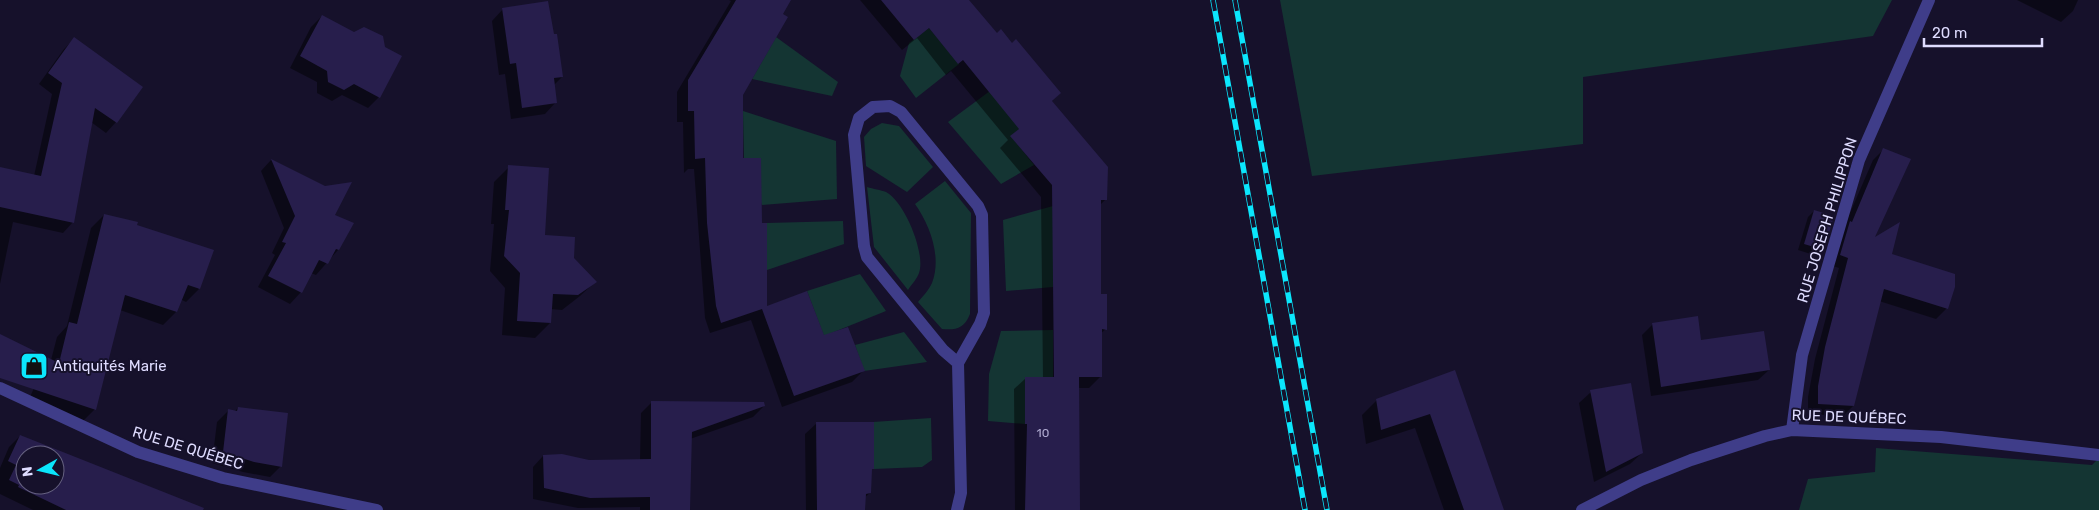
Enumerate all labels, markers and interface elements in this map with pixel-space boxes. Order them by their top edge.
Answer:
scale bar [1924,15,2042,47]
text: 20 m [1932,24,1967,42]
street label: RUE JOSEPH PHILIPPON [1793,135,1861,305]
shop icon: Antiquités Marie [19,351,49,381]
place label: Antiquités Marie [53,357,167,375]
street label: RUE DE QUÉBEC [1791,406,1907,428]
street label: RUE DE QUÉBEC [130,423,246,473]
house number: 10 [1037,426,1049,440]
north arrow [15,445,65,495]
text: N [19,466,37,478]

